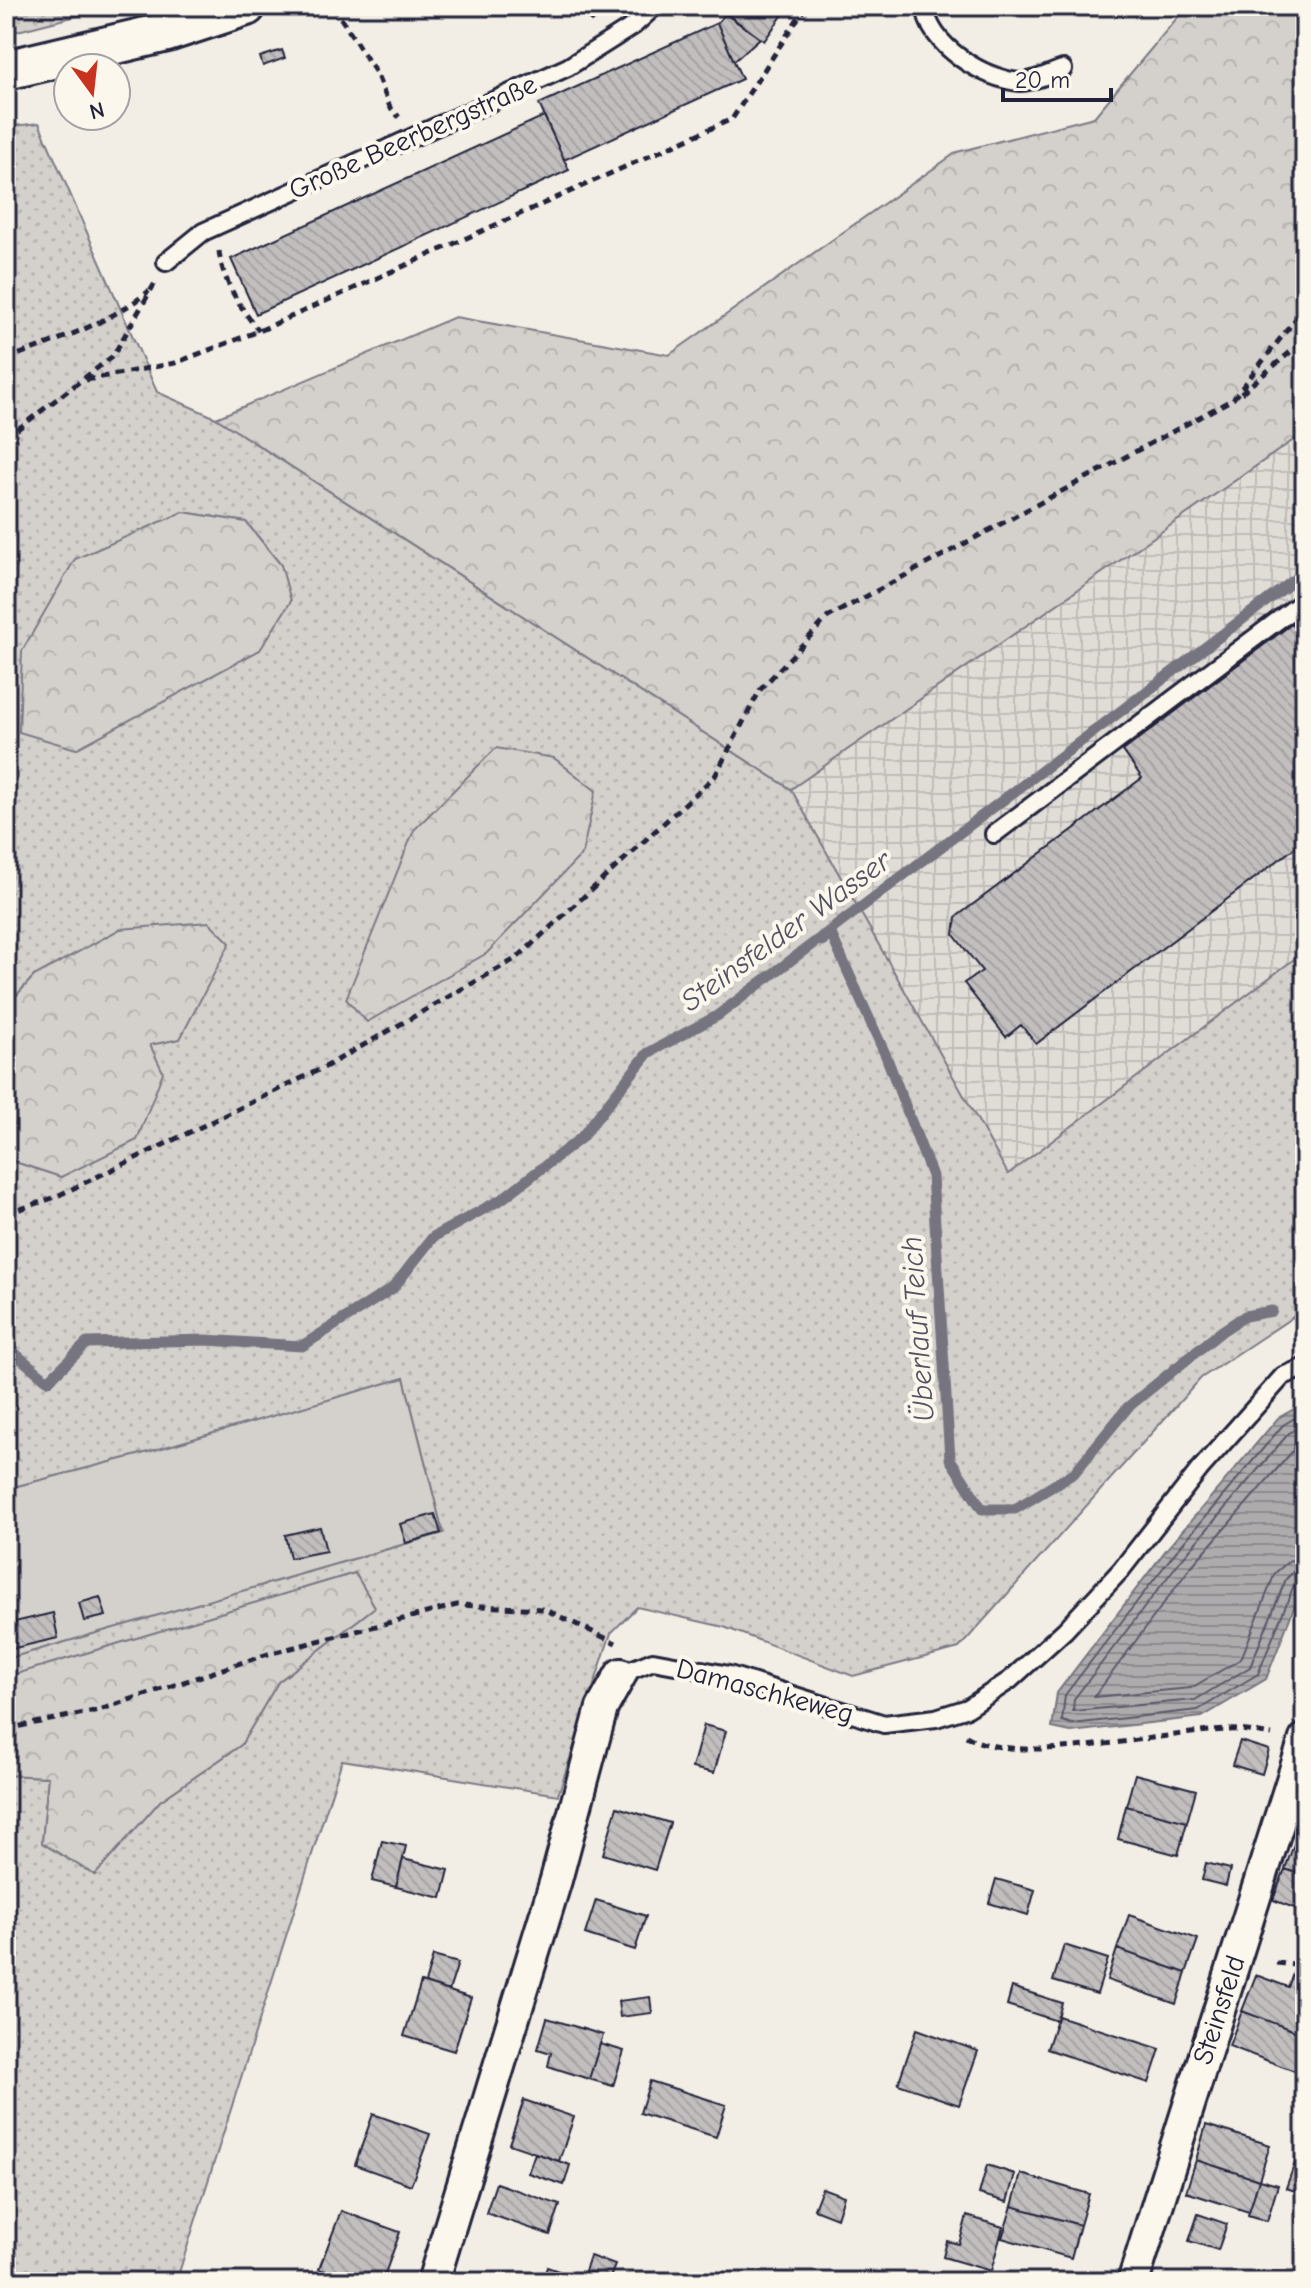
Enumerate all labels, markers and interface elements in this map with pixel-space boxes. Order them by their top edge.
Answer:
north arrow [52,52,132,132]
scale bar [1003,52,1111,102]
text: 20 m [1015,66,1070,94]
street label: Große Beerbergstraße [284,68,542,206]
text: N [87,96,107,125]
water label: Steinsfelder Wasser [674,842,899,1019]
water label: Überlauf Teich [894,1235,942,1423]
street label: Damaschkeweg [673,1652,857,1730]
street label: Steinsfeld [1186,1951,1252,2069]

